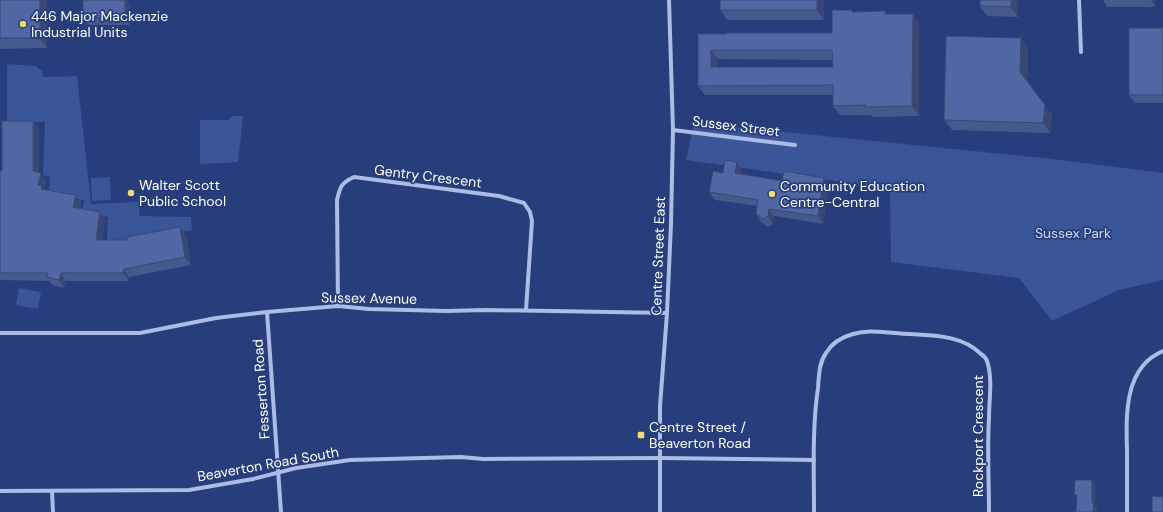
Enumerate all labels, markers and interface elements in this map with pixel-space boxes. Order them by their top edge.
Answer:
place label: 446 Major Mackenzie Industrial Units [31,7,168,41]
marker: 446 Major Mackenzie Industrial Units [18,19,28,29]
street label: Sussex Street [691,112,781,140]
street label: Gentry Crescent [373,160,483,192]
place label: Walter Scott Public School [139,176,226,210]
place label: Community Education Centre-Central [780,177,925,211]
marker: Walter Scott Public School [126,188,136,198]
marker: Community Education Centre-Central [767,189,777,199]
street label: Centre Street East [647,196,669,316]
park label: Sussex Park [1035,224,1111,242]
street label: Sussex Avenue [321,288,417,308]
street label: Fesserton Road [249,338,273,440]
street label: Rockport Crescent [969,375,987,497]
place label: Centre Street / Beaverton Road [649,418,751,452]
marker: Centre Street / Beaverton Road [636,430,646,440]
street label: Beaverton Road South [196,443,340,485]

